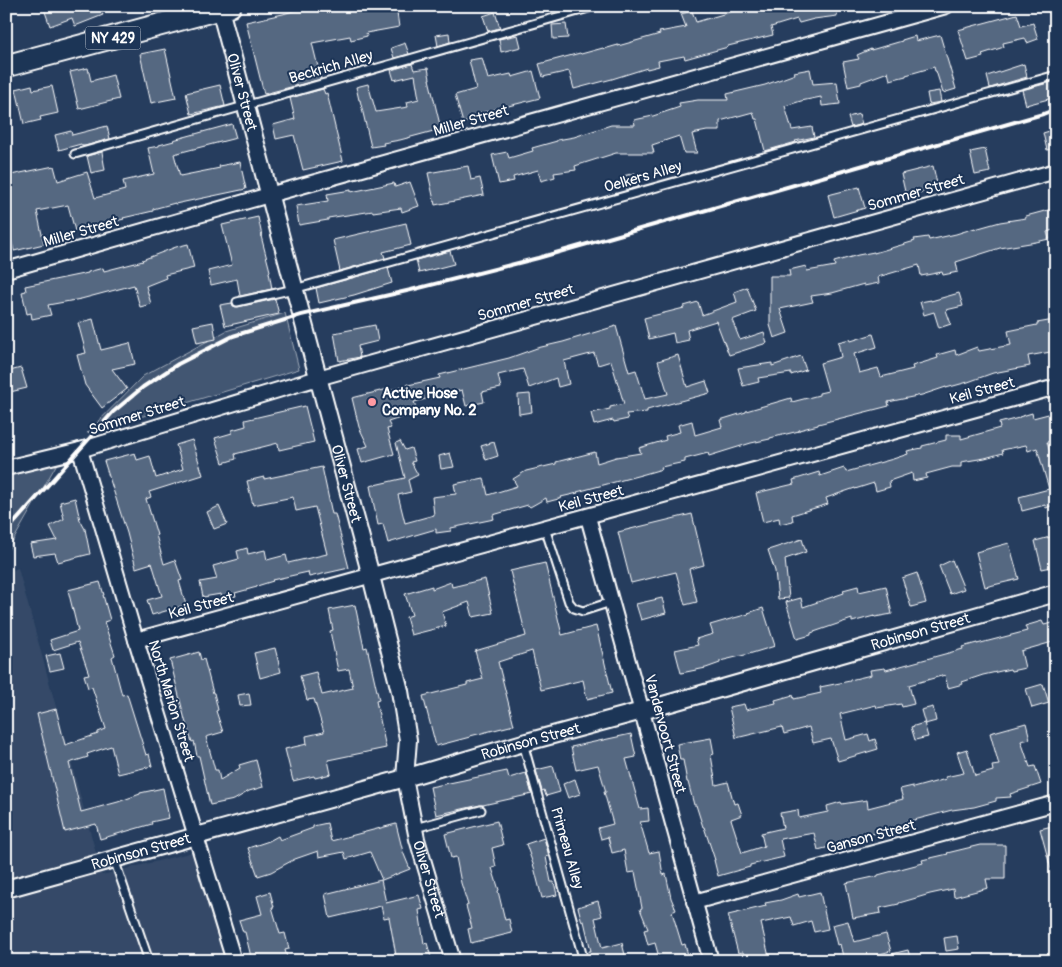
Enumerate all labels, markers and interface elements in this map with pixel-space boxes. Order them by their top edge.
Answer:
road number: NY 429 [86,26,140,49]
street label: Beckrich Alley [287,46,376,88]
street label: Oliver Street [223,51,262,134]
street label: Miller Street [431,101,512,141]
street label: Oelkers Alley [602,157,685,197]
street label: Sommer Street [865,170,967,216]
street label: Miller Street [41,212,122,252]
street label: Sommer Street [475,280,577,326]
street label: Keil Street [947,373,1018,409]
place label: Active Hose Company No. 2 [382,384,477,420]
street label: Sommer Street [87,392,188,440]
marker: Active Hose Company No. 2 [366,396,378,408]
street label: Oliver Street [327,442,366,525]
street label: Keil Street [556,481,627,517]
street label: Keil Street [166,588,237,624]
street label: Robinson Street [869,608,973,655]
street label: North Marion Street [143,638,199,765]
street label: Vandervoort Street [640,672,690,797]
street label: Robinson Street [479,718,583,764]
street label: Primeau Alley [546,805,588,892]
street label: Ganson Street [824,816,919,858]
street label: Robinson Street [89,828,193,874]
street label: Oliver Street [408,838,450,921]

